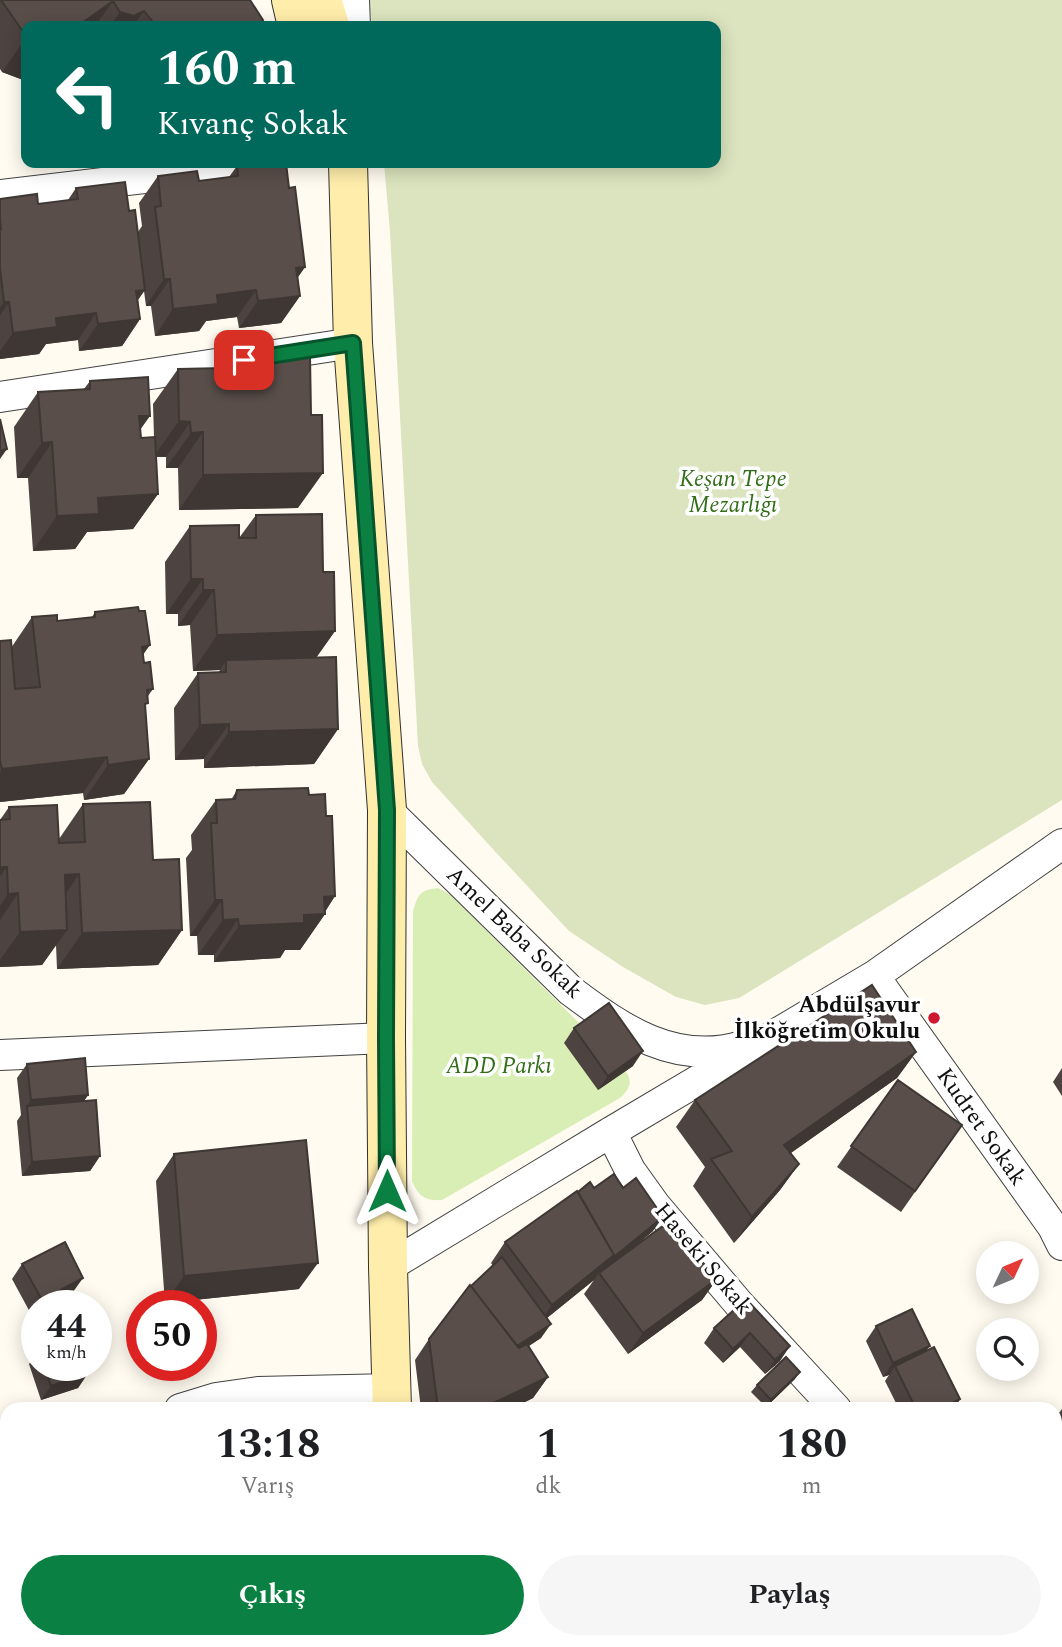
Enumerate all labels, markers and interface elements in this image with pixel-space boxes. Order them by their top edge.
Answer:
text: 160 m [157,32,296,107]
icon: left [42,49,133,140]
text: Kıvanç Sokak [157,100,348,149]
pin [214,330,274,390]
icon: arrive [225,341,263,379]
park label: Keşan Tepe Mezarlığı [679,462,787,523]
street label: Amel Baba Sokak [438,858,590,1008]
place label: Abdülşavur İlköğretim Okulu [734,988,920,1049]
marker: Abdülşavur İlköğretim Okulu [926,1010,942,1026]
park label: ADD Parkı [445,1049,552,1084]
street label: Kudret Sokak [927,1061,1035,1193]
position arrow [350,1154,424,1228]
street label: Haseki Sokak [645,1195,761,1323]
north arrow [976,1241,1040,1304]
map controls [976,1241,1039,1381]
speed limit sign: 50 [126,1290,217,1381]
text: 44 [47,1300,86,1353]
button: search [976,1318,1039,1381]
text: km/h [46,1339,87,1366]
text: 13:18 [215,1413,321,1476]
text: 1 [537,1413,560,1476]
text: 180 [776,1413,847,1476]
text: Varış [241,1469,294,1504]
text: dk [536,1469,561,1504]
text: m [802,1469,822,1504]
button: Çıkış [21,1555,524,1635]
button: Paylaş [538,1555,1041,1635]

